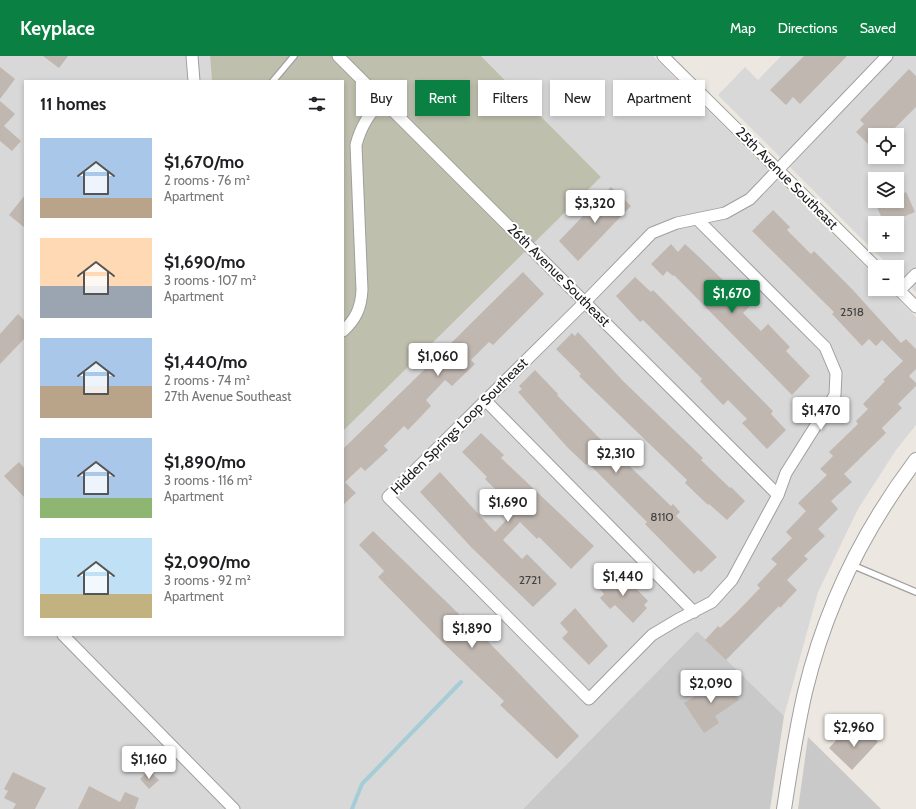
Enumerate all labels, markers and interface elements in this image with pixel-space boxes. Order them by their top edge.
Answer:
text: Keyplace [20,17,95,40]
text: Map [730,19,756,37]
text: Directions [778,19,838,37]
text: Saved [860,19,896,37]
chip: Buy [356,80,407,116]
chip: Rent [415,80,470,116]
chip: Filters [478,80,542,116]
chip: New [550,80,605,116]
chip: Apartment [613,80,705,116]
icon: filters [306,93,328,115]
text: 11 homes [40,94,106,114]
street label: 25th Avenue Southeast [732,123,842,233]
map controls [868,128,904,296]
button: locate [868,128,904,164]
text: $1,670/mo [164,152,244,172]
icon: home [72,154,120,202]
text: 2 rooms · 76 m² [164,172,250,188]
button: layers [868,172,904,208]
text: Apartment [164,188,224,204]
pin: $3,320 [562,190,628,224]
text: $3,320 [575,195,615,211]
button: + [868,216,904,252]
street label: 26th Avenue Southeast [504,220,614,330]
text: $1,690/mo [164,252,245,272]
icon: home [72,254,120,302]
button: − [868,260,904,296]
text: 3 rooms · 107 m² [164,272,256,288]
pin: $1,670 [699,280,765,314]
text: $1,670 [713,285,751,301]
text: Apartment [164,288,224,304]
house number: 2518 [840,304,864,319]
pin: $1,060 [405,343,471,377]
text: $1,060 [418,348,458,364]
text: $1,440/mo [164,352,247,372]
street label: Hidden Springs Loop Southeast [387,353,532,498]
icon: home [72,354,120,402]
text: 2 rooms · 74 m² [164,372,250,388]
text: 27th Avenue Southeast [164,388,292,404]
pin: $1,470 [788,397,854,431]
text: $1,470 [801,402,841,418]
pin: $2,310 [583,440,649,474]
text: $2,310 [597,445,635,461]
text: $1,890/mo [164,452,246,472]
icon: home [72,454,120,502]
text: 3 rooms · 116 m² [164,472,252,488]
text: Apartment [164,488,224,504]
pin: $1,690 [475,489,541,523]
text: $1,690 [488,494,528,510]
house number: 8110 [650,509,674,524]
text: $2,090/mo [164,552,250,572]
icon: home [72,554,120,602]
pin: $1,440 [590,563,656,597]
text: $1,440 [603,568,643,584]
text: 3 rooms · 92 m² [164,572,251,588]
house number: 2721 [519,572,541,587]
text: Apartment [164,588,224,604]
pin: $1,890 [439,615,505,649]
text: $1,890 [452,620,492,636]
pin: $2,090 [678,670,744,704]
text: $2,090 [690,675,732,691]
pin: $2,960 [821,714,887,748]
text: $2,960 [833,719,875,735]
pin: $1,160 [116,746,182,780]
text: $1,160 [131,751,167,767]

